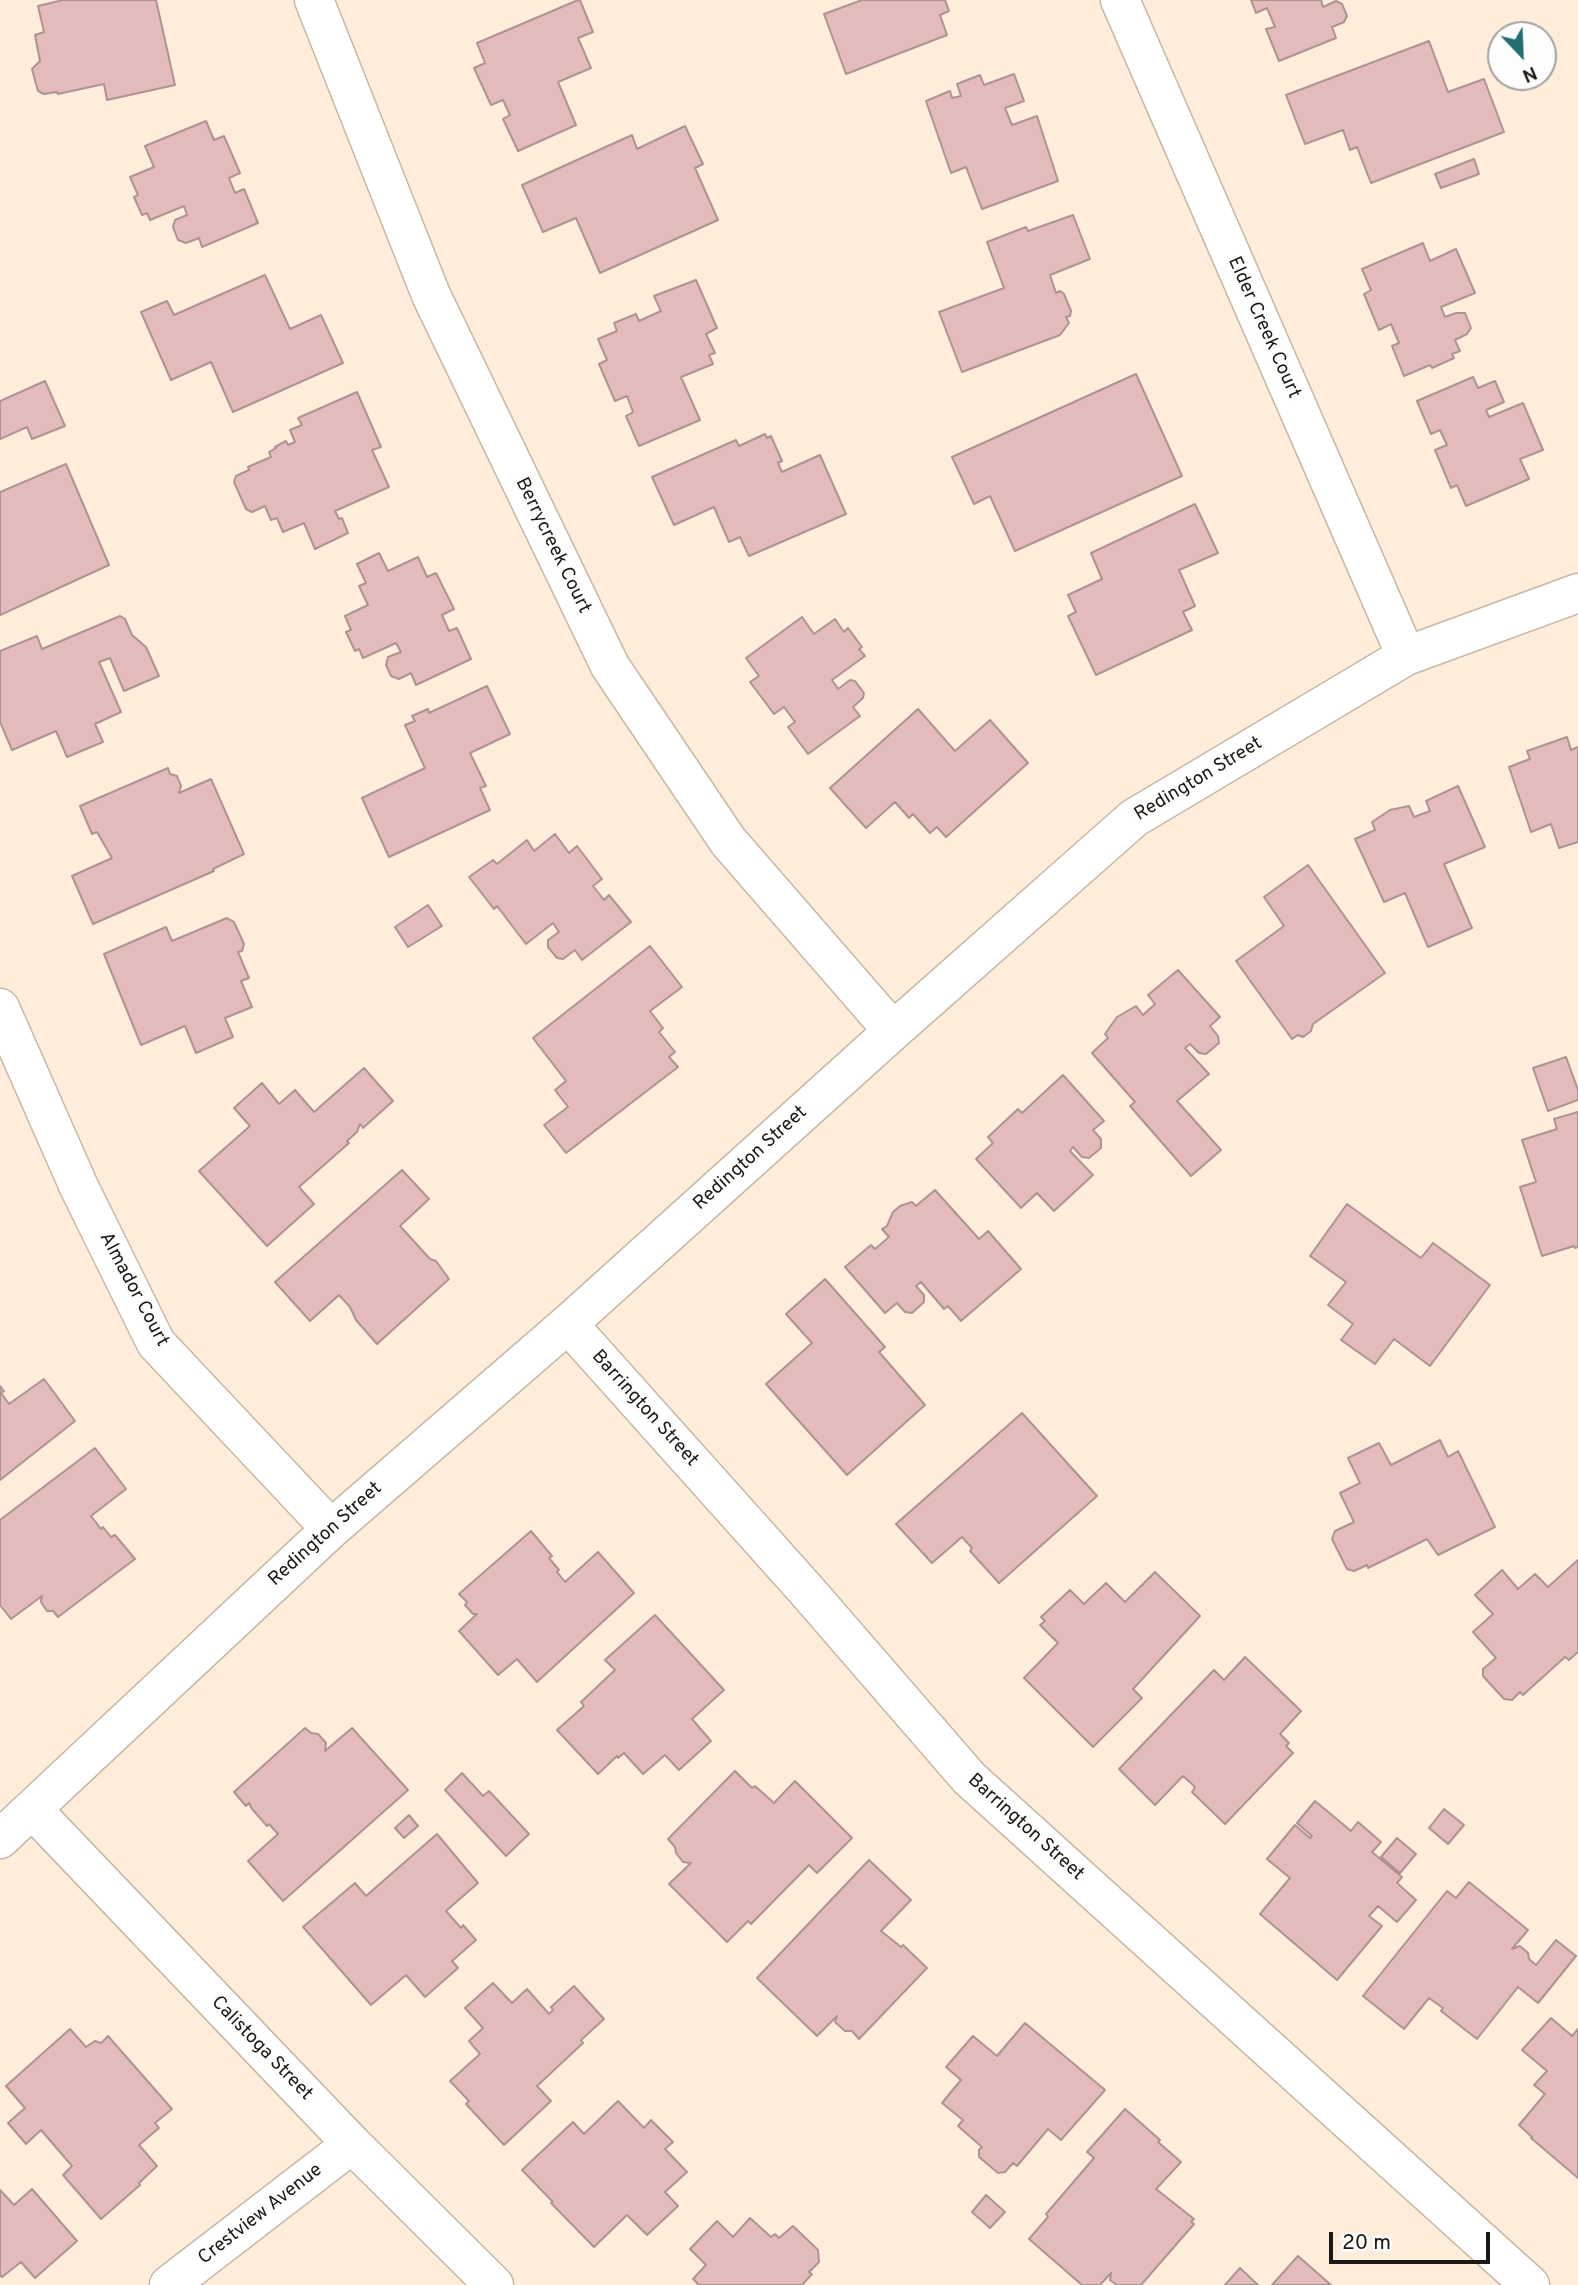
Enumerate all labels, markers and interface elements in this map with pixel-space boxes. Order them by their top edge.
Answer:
north arrow [1487,21,1557,91]
text: N [1518,60,1540,87]
street label: Elder Creek Court [1222,254,1304,402]
street label: Berrycreek Court [509,474,595,618]
street label: Redington Street [1131,733,1267,827]
street label: Redington Street [690,1102,812,1216]
street label: Almador Court [93,1229,173,1351]
street label: Barrington Street [586,1346,702,1472]
street label: Redington Street [265,1478,387,1592]
street label: Barrington Street [962,1770,1088,1886]
street label: Calistoga Street [205,1992,317,2106]
street label: Crestview Avenue [195,2160,327,2270]
scale bar [1333,2218,1494,2262]
text: 20 m [1342,2230,1391,2257]

